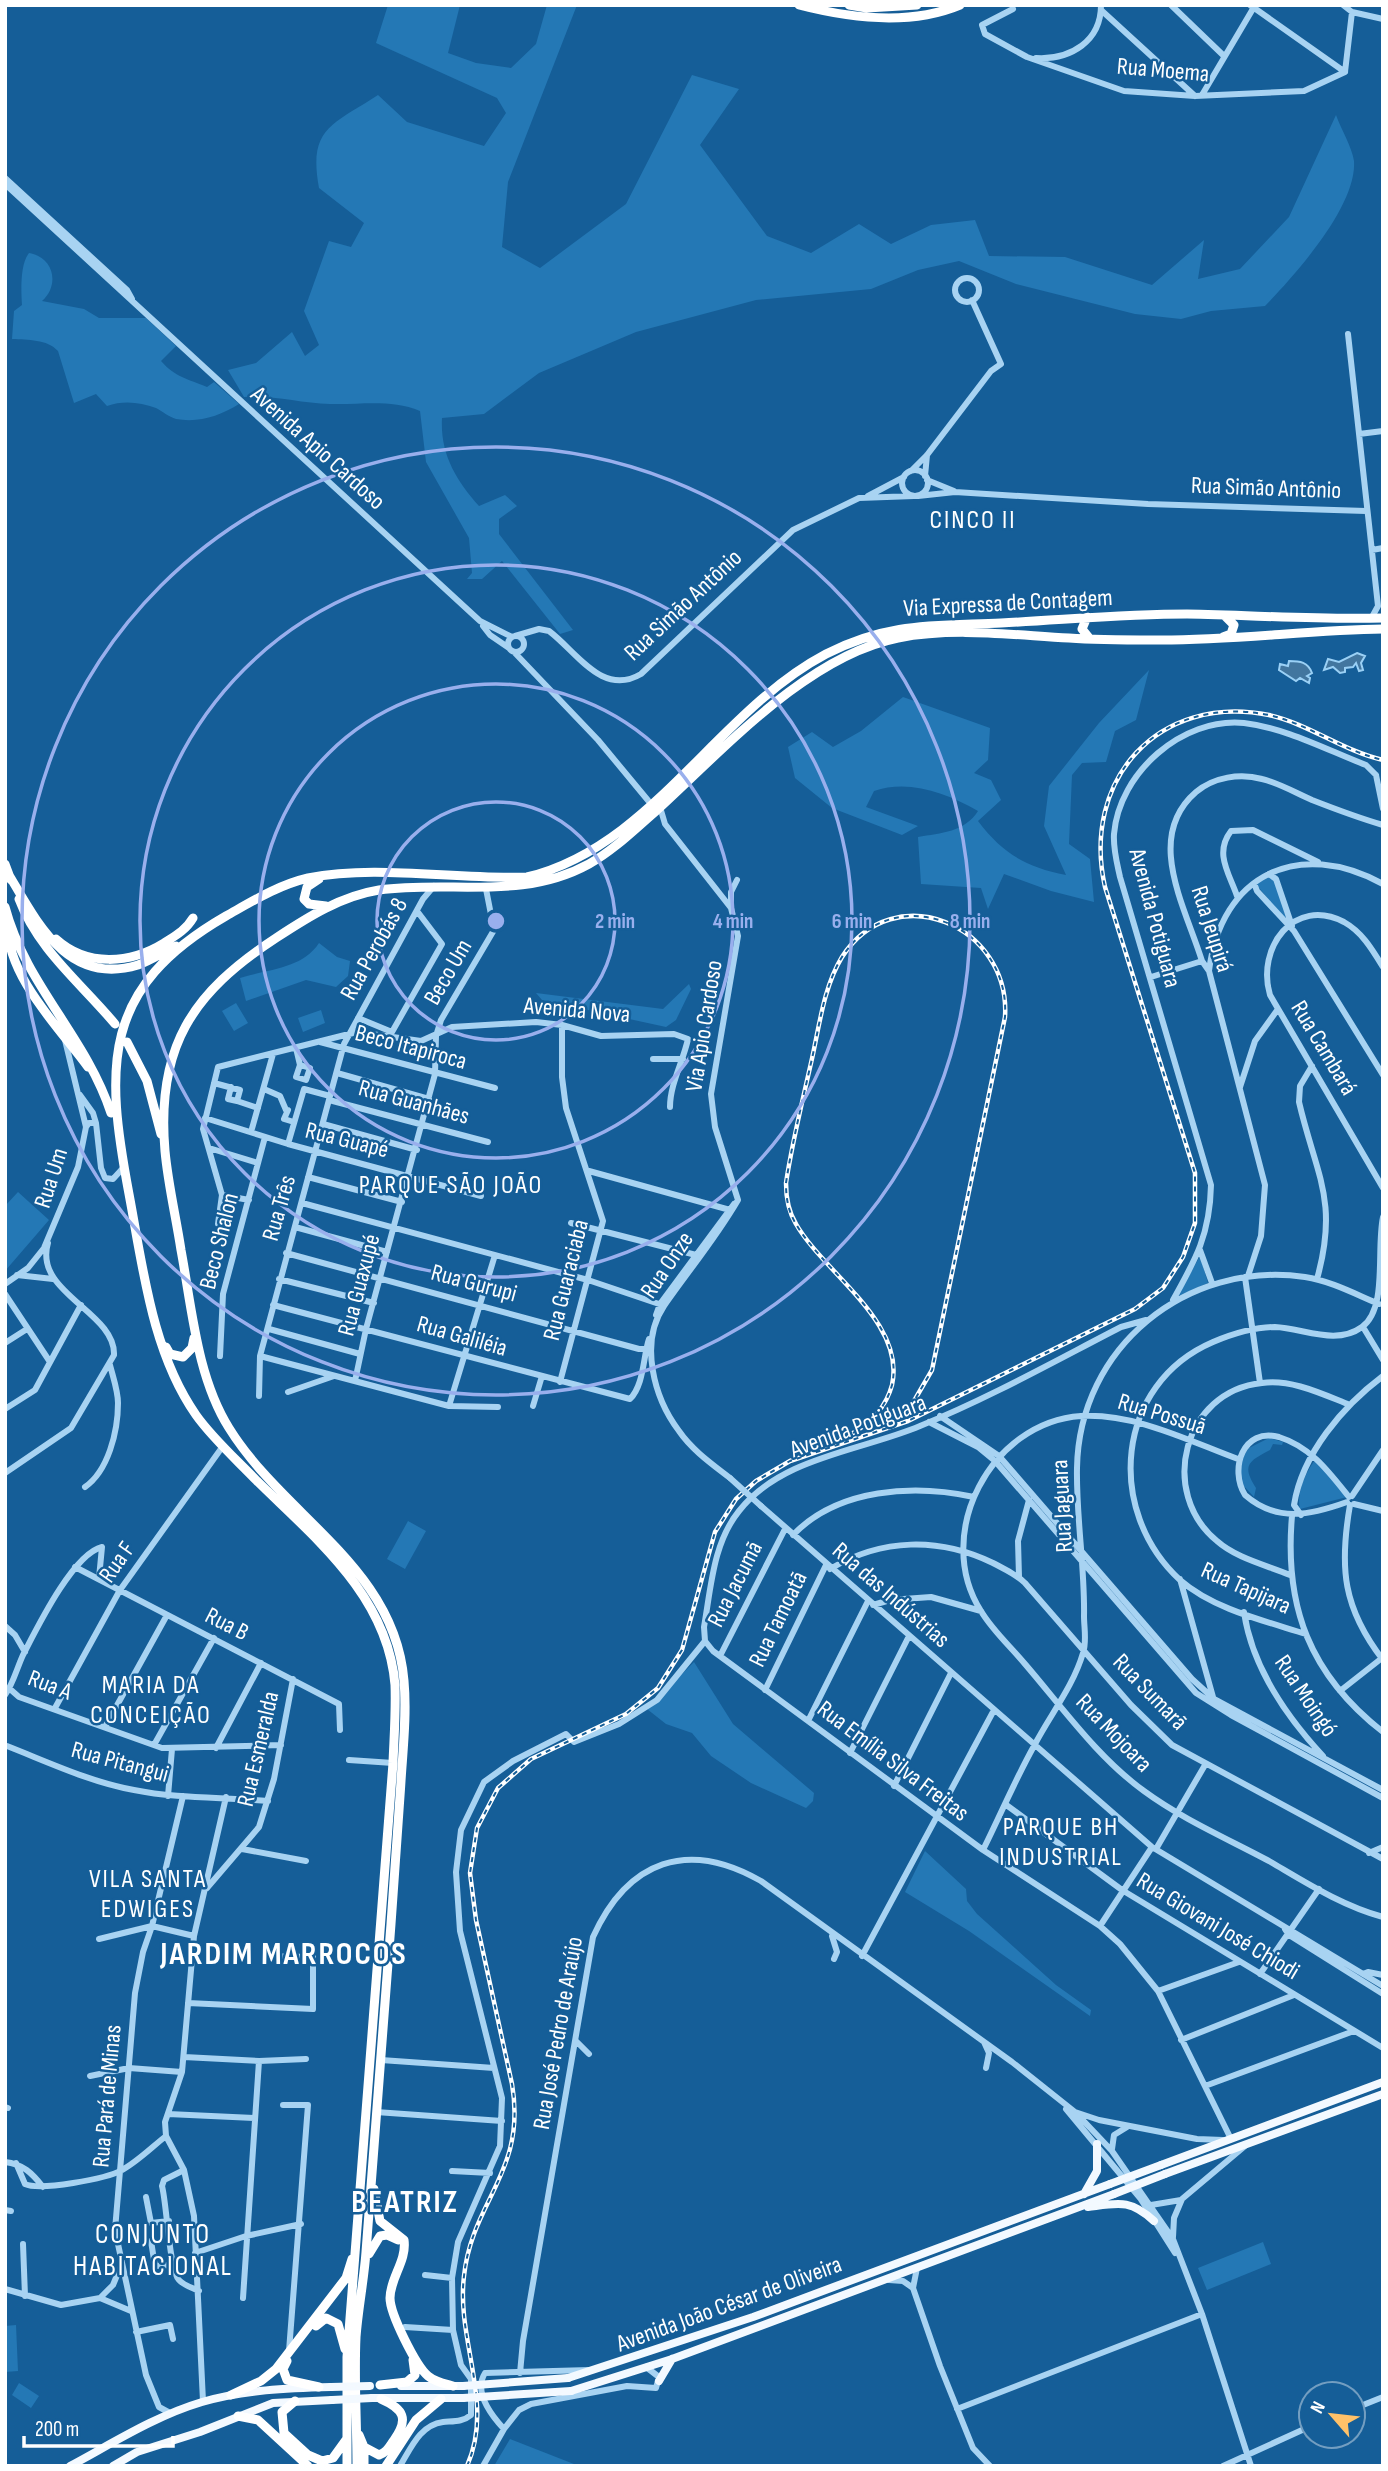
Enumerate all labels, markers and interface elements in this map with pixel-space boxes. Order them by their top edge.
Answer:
street label: Rua Moema [1116,52,1210,88]
street label: Avenida Apio Cardoso [244,379,391,516]
street label: Rua Simão Antônio [1190,471,1342,505]
district label: CINCO II [929,505,1017,536]
street label: Rua Simão Antônio [618,543,748,667]
street label: Via Expressa de Contagem [903,583,1113,623]
street label: Avenida Potiguara [1122,844,1188,991]
street label: Rua Jeupirá [1184,882,1240,976]
street label: Rua Perobás 8 [334,893,414,1005]
centre of rings [484,909,508,933]
text: 2 min [595,909,635,934]
text: 4 min [713,909,753,934]
text: 6 min [832,909,872,934]
text: 8 min [950,909,990,934]
street label: Beco Um [418,934,478,1010]
street label: Via Apio Cardoso [679,958,729,1094]
street label: Avenida Nova [522,991,631,1029]
street label: Rua Cambará [1285,996,1363,1100]
street label: Beco Itapiroca [352,1018,470,1076]
street label: Rua Guanhães [355,1073,473,1131]
street label: Rua Guapé [302,1116,392,1164]
street label: Rua Um [28,1144,74,1212]
district label: PARQUE SÃO JOÃO [359,1170,543,1201]
street label: Rua Três [256,1172,302,1244]
street label: Beco Shalon [193,1190,245,1292]
street label: Rua Guaraciaba [537,1216,595,1344]
street label: Rua Onze [634,1226,700,1304]
street label: Rua Guaxupé [332,1231,386,1339]
street label: Rua Gurupi [428,1258,520,1308]
street label: Rua Galiléia [414,1309,510,1363]
street label: Rua Possuã [1114,1387,1210,1441]
street label: Avenida Potiguara [785,1388,930,1464]
street label: Rua Jaguara [1045,1459,1079,1553]
street label: Rua F [93,1536,141,1588]
street label: Rua Jacumã [701,1536,769,1632]
street label: Rua das Indústrias [826,1536,956,1654]
street label: Rua Tapijara [1197,1555,1295,1621]
street label: Rua Tamoatã [742,1567,814,1671]
street label: Rua B [200,1601,254,1647]
street label: Rua Sumarã [1107,1648,1193,1736]
street label: Rua Moingó [1268,1650,1344,1742]
street label: Rua A [24,1663,77,1707]
district label: MARIA DA CONCEIÇÃO [90,1670,212,1731]
street label: Rua Mojoara [1070,1688,1158,1778]
street label: Rua Esmeralda [231,1689,285,1809]
street label: Rua Emília Silva Freitas [811,1695,975,1827]
street label: Rua Pitangui [68,1735,172,1789]
district label: PARQUE BH INDUSTRIAL [999,1812,1123,1873]
district label: VILA SANTA EDWIGES [89,1864,207,1925]
street label: Rua Giovani José Chiodi [1131,1866,1305,1986]
street label: Rua José Pedro de Araújo [527,1934,589,2132]
district label: JARDIM MARROCOS [159,1935,408,1974]
street label: Rua Pará de Minas [86,2023,128,2169]
district label: BEATRIZ [351,2183,459,2222]
district label: CONJUNTO HABITACIONAL [73,2218,233,2283]
street label: Avenida João César de Oliveira [611,2250,846,2359]
north arrow [1297,2380,1367,2450]
text: N [1306,2398,1331,2418]
scale bar [24,2404,173,2448]
text: 200 m [35,2417,79,2442]

